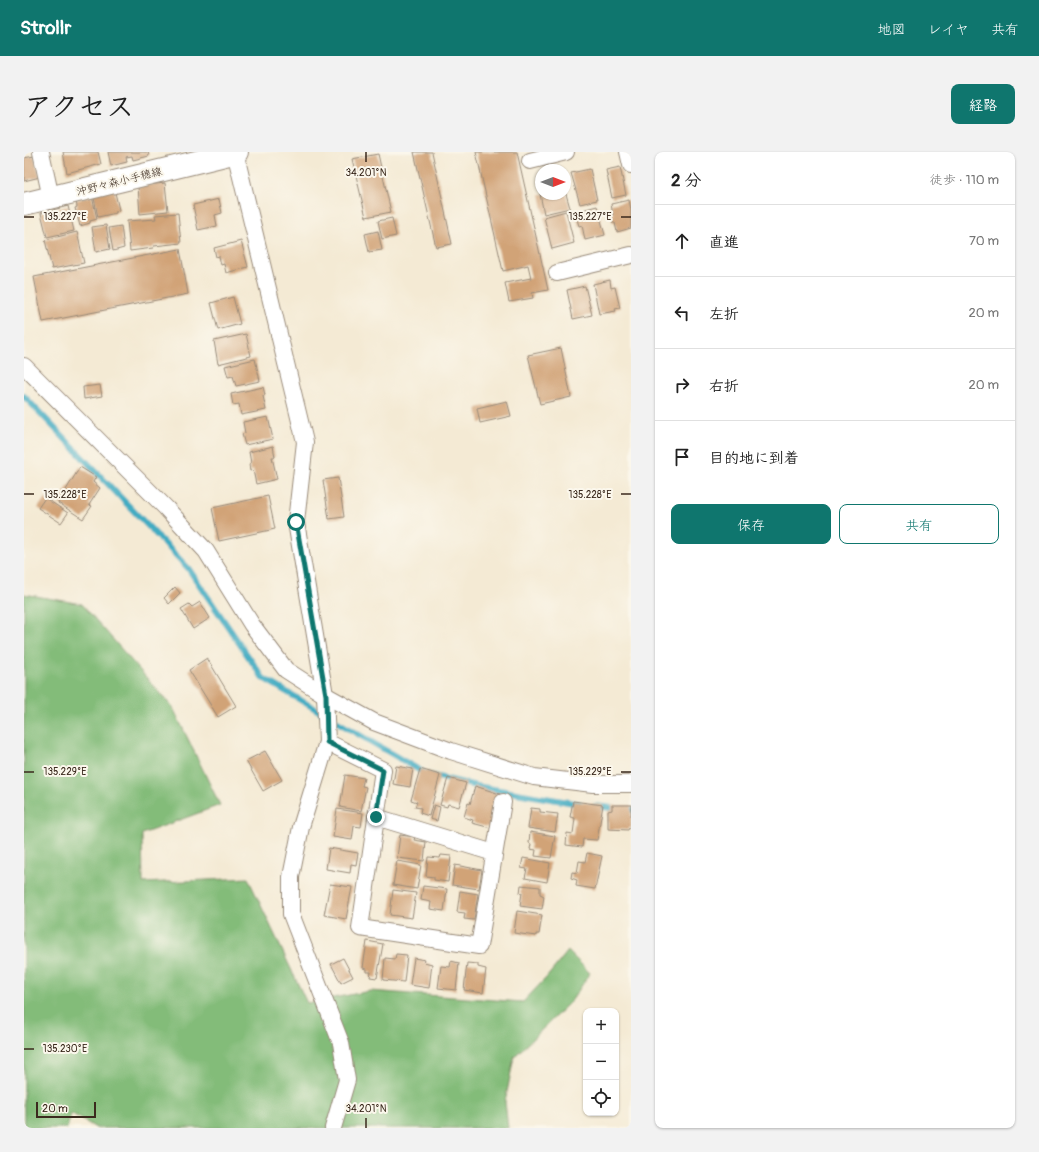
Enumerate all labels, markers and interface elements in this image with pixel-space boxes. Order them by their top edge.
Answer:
text: Strollr [20,16,71,40]
text: 地図 [878,21,906,38]
text: レイヤ [928,21,969,38]
text: 共有 [991,21,1019,38]
button: 経路 [951,84,1015,124]
text: アクセス [24,90,134,125]
north arrow [535,164,571,200]
street label: 沖野々森小手穂線 [75,165,163,198]
text: 34.201°N [345,167,387,179]
text: 2 分 [671,170,701,191]
text: 徒歩 · 110 m [930,172,999,188]
text: 135.227°E [43,211,87,223]
text: 135.227°E [568,211,612,223]
icon: ahead [671,230,693,252]
text: 直進 [709,233,739,252]
text: 70 m [969,233,999,249]
icon: left [671,302,693,324]
text: 左折 [709,305,739,324]
text: 20 m [968,305,999,321]
icon: right [671,374,693,396]
text: 右折 [709,377,739,396]
text: 20 m [968,377,999,393]
icon: arrive [671,446,693,468]
text: 目的地に到着 [709,449,799,468]
text: 135.228°E [44,489,86,501]
text: 135.228°E [569,489,611,501]
button: 保存 [671,504,831,544]
button: 共有 [839,504,999,544]
route start [287,513,305,531]
text: 135.229°E [43,766,87,778]
text: 135.229°E [568,766,612,778]
route end [367,808,385,826]
map controls [583,1008,619,1116]
button: + [583,1008,619,1044]
text: 135.230°E [43,1043,87,1055]
button: − [583,1044,619,1080]
button: locate [583,1080,619,1116]
scale bar [36,1100,96,1119]
text: 20 m [42,1102,68,1115]
text: 34.201°N [345,1103,387,1115]

